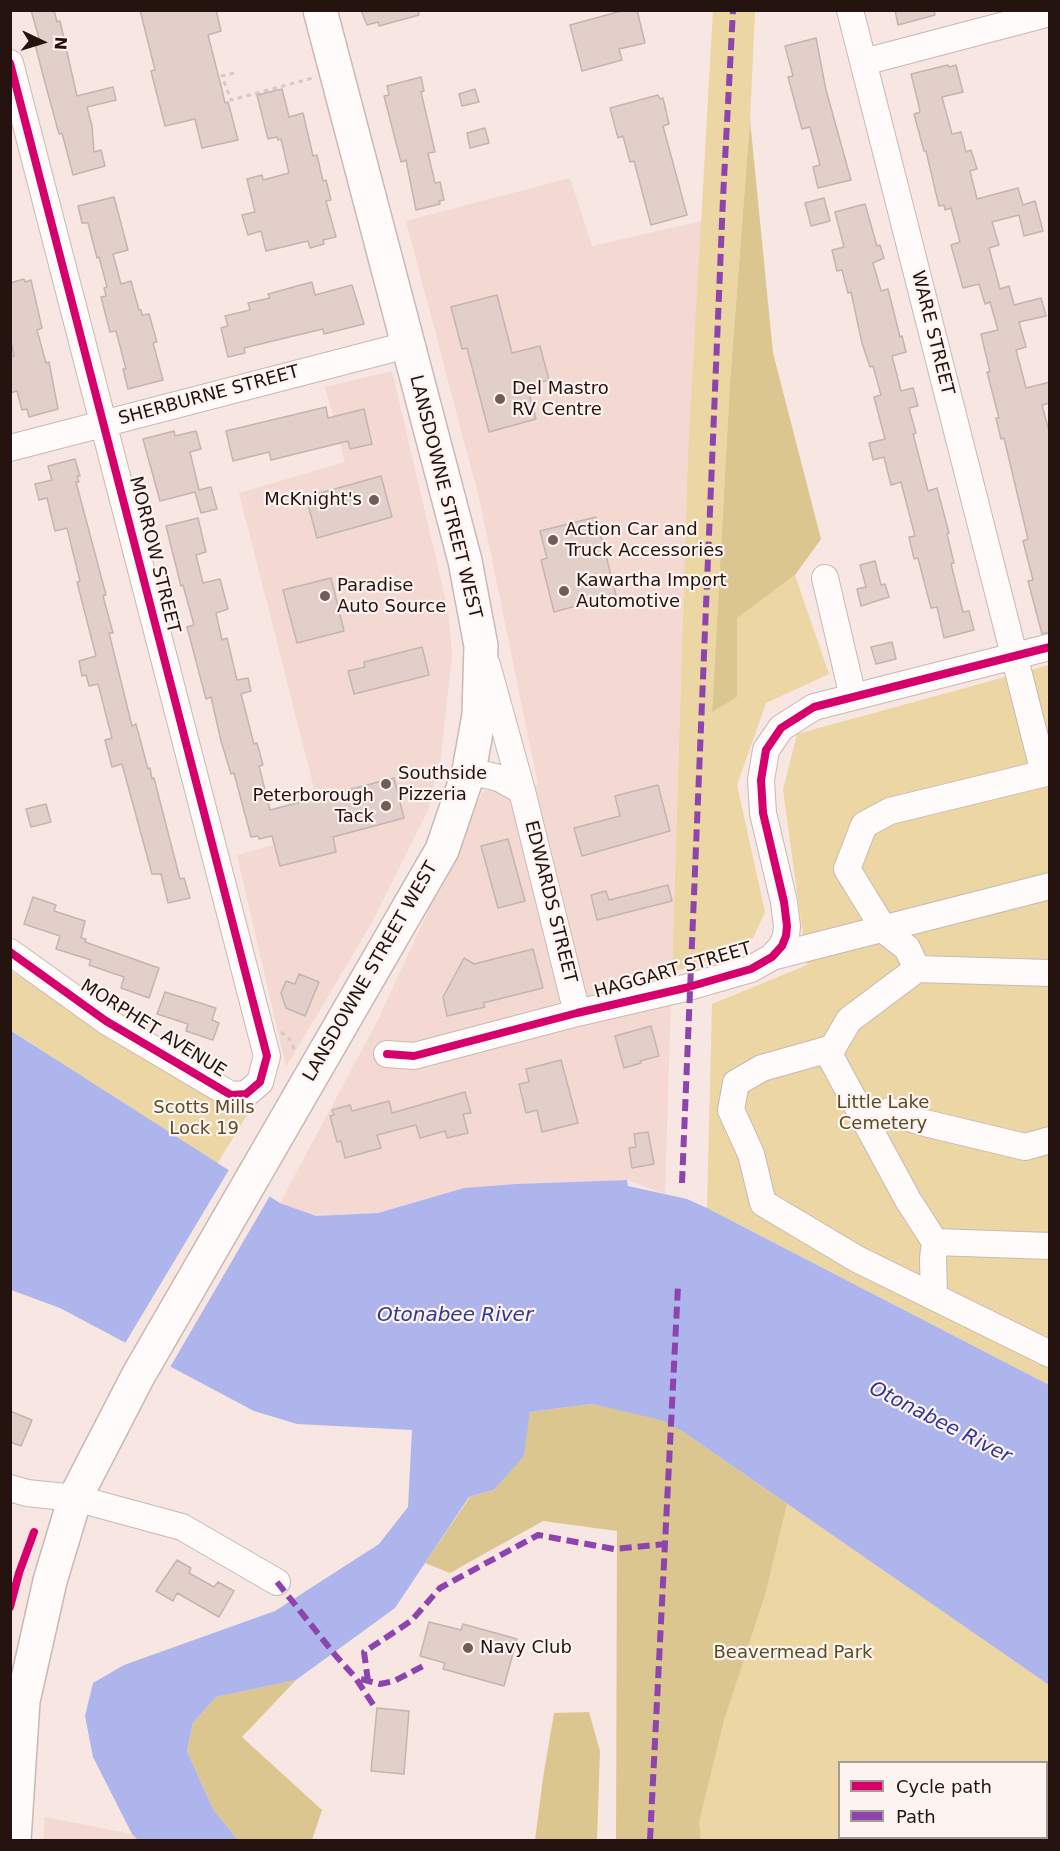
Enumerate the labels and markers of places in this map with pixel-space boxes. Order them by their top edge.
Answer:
place label: Del Mastro RV Centre [512,378,609,420]
marker: Del Mastro RV Centre [493,392,507,406]
place label: McKnight's [264,489,362,511]
marker: McKnight's [367,493,381,507]
place label: Action Car and Truck Accessories [565,519,724,562]
marker: Action Car and Truck Accessories [546,533,560,547]
place label: Kawartha Import Automotive [576,570,727,612]
place label: Paradise Auto Source [337,575,446,618]
marker: Kawartha Import Automotive [557,584,571,598]
marker: Paradise Auto Source [318,589,332,603]
place label: Southside Pizzeria [398,763,487,806]
marker: Southside Pizzeria [379,777,393,791]
place label: Peterborough Tack [252,785,374,828]
marker: Peterborough Tack [379,799,393,813]
place label: Navy Club [480,1637,572,1659]
marker: Navy Club [461,1641,475,1655]

